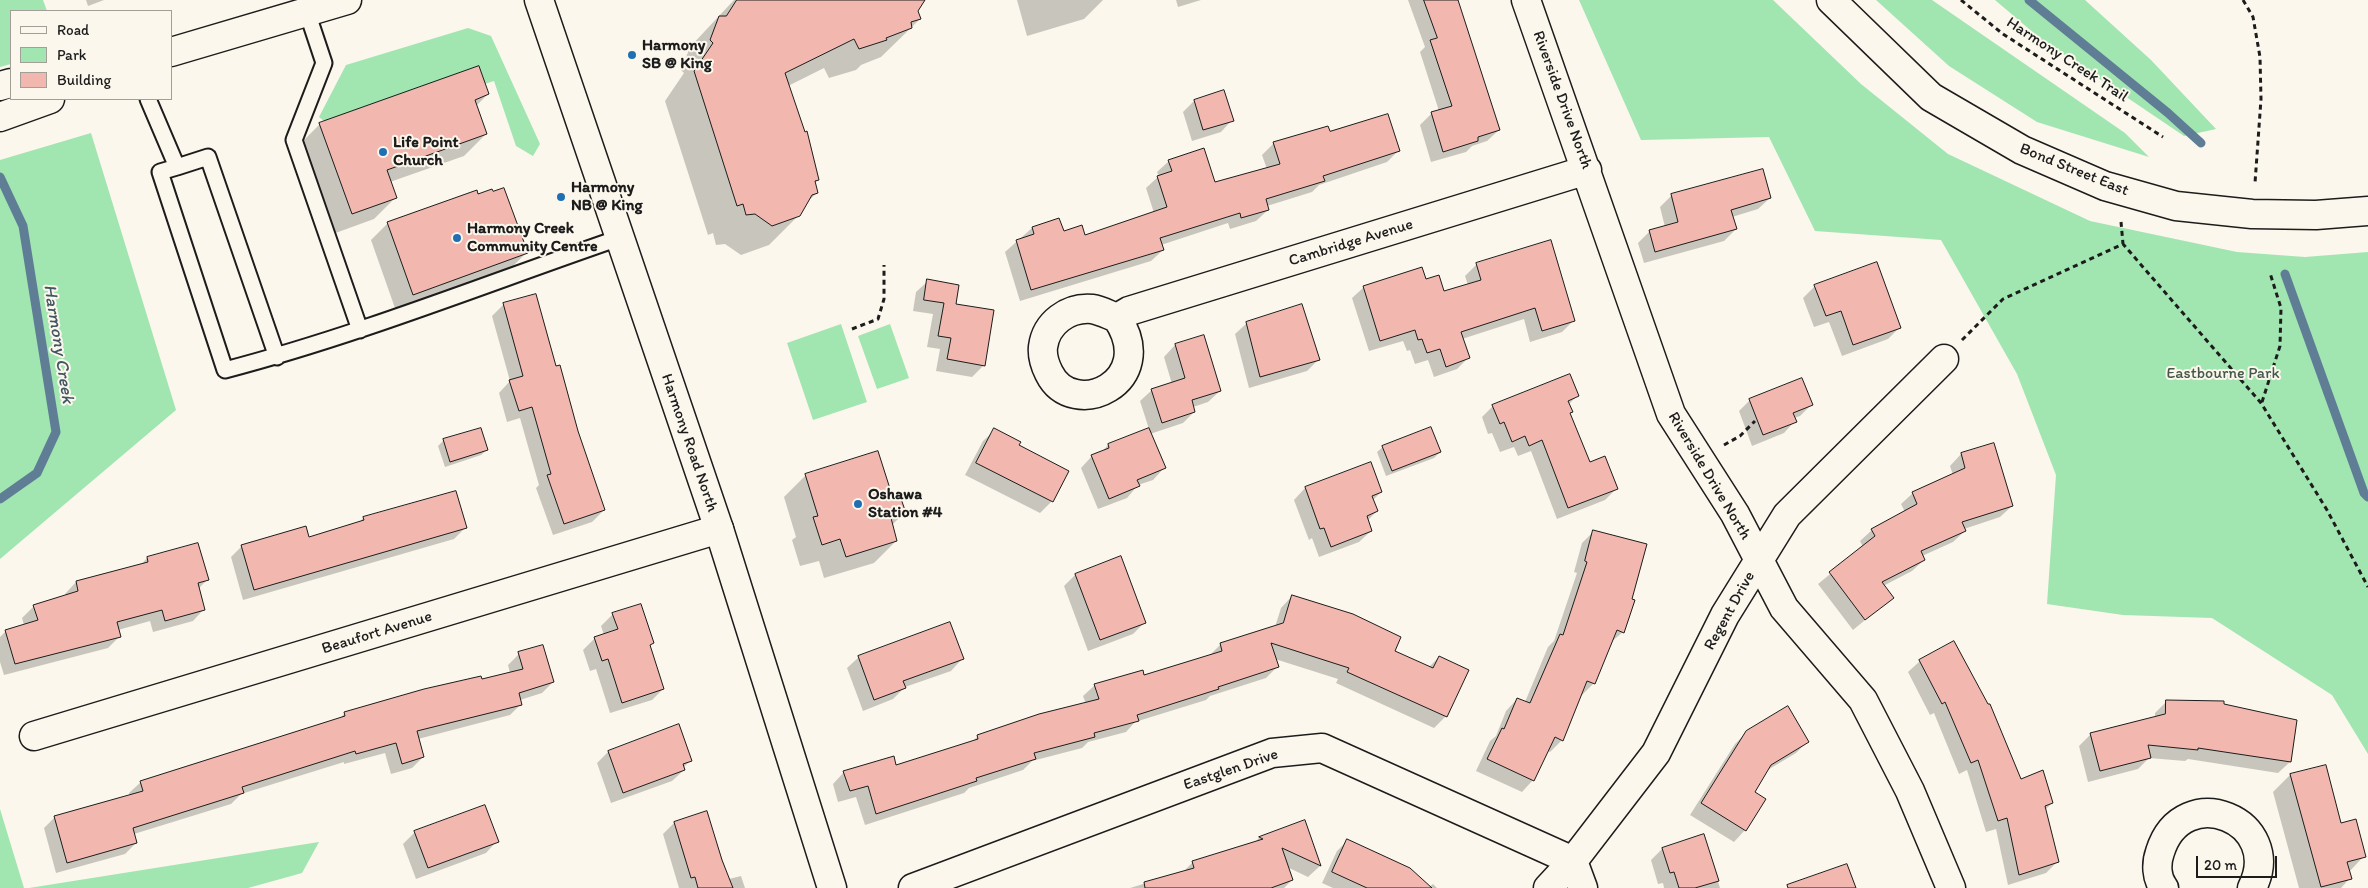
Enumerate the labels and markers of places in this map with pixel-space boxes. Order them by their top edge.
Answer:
place label: Harmony SB @ King [642,36,712,74]
marker: Harmony SB @ King [626,49,638,61]
place label: Life Point Church [393,133,458,171]
marker: Life Point Church [377,146,389,158]
place label: Harmony NB @ King [571,178,643,216]
marker: Harmony NB @ King [555,191,567,203]
place label: Harmony Creek Community Centre [467,219,598,257]
marker: Harmony Creek Community Centre [451,232,463,244]
place label: Oshawa Station #4 [868,485,942,523]
marker: Oshawa Station #4 [852,498,864,510]

